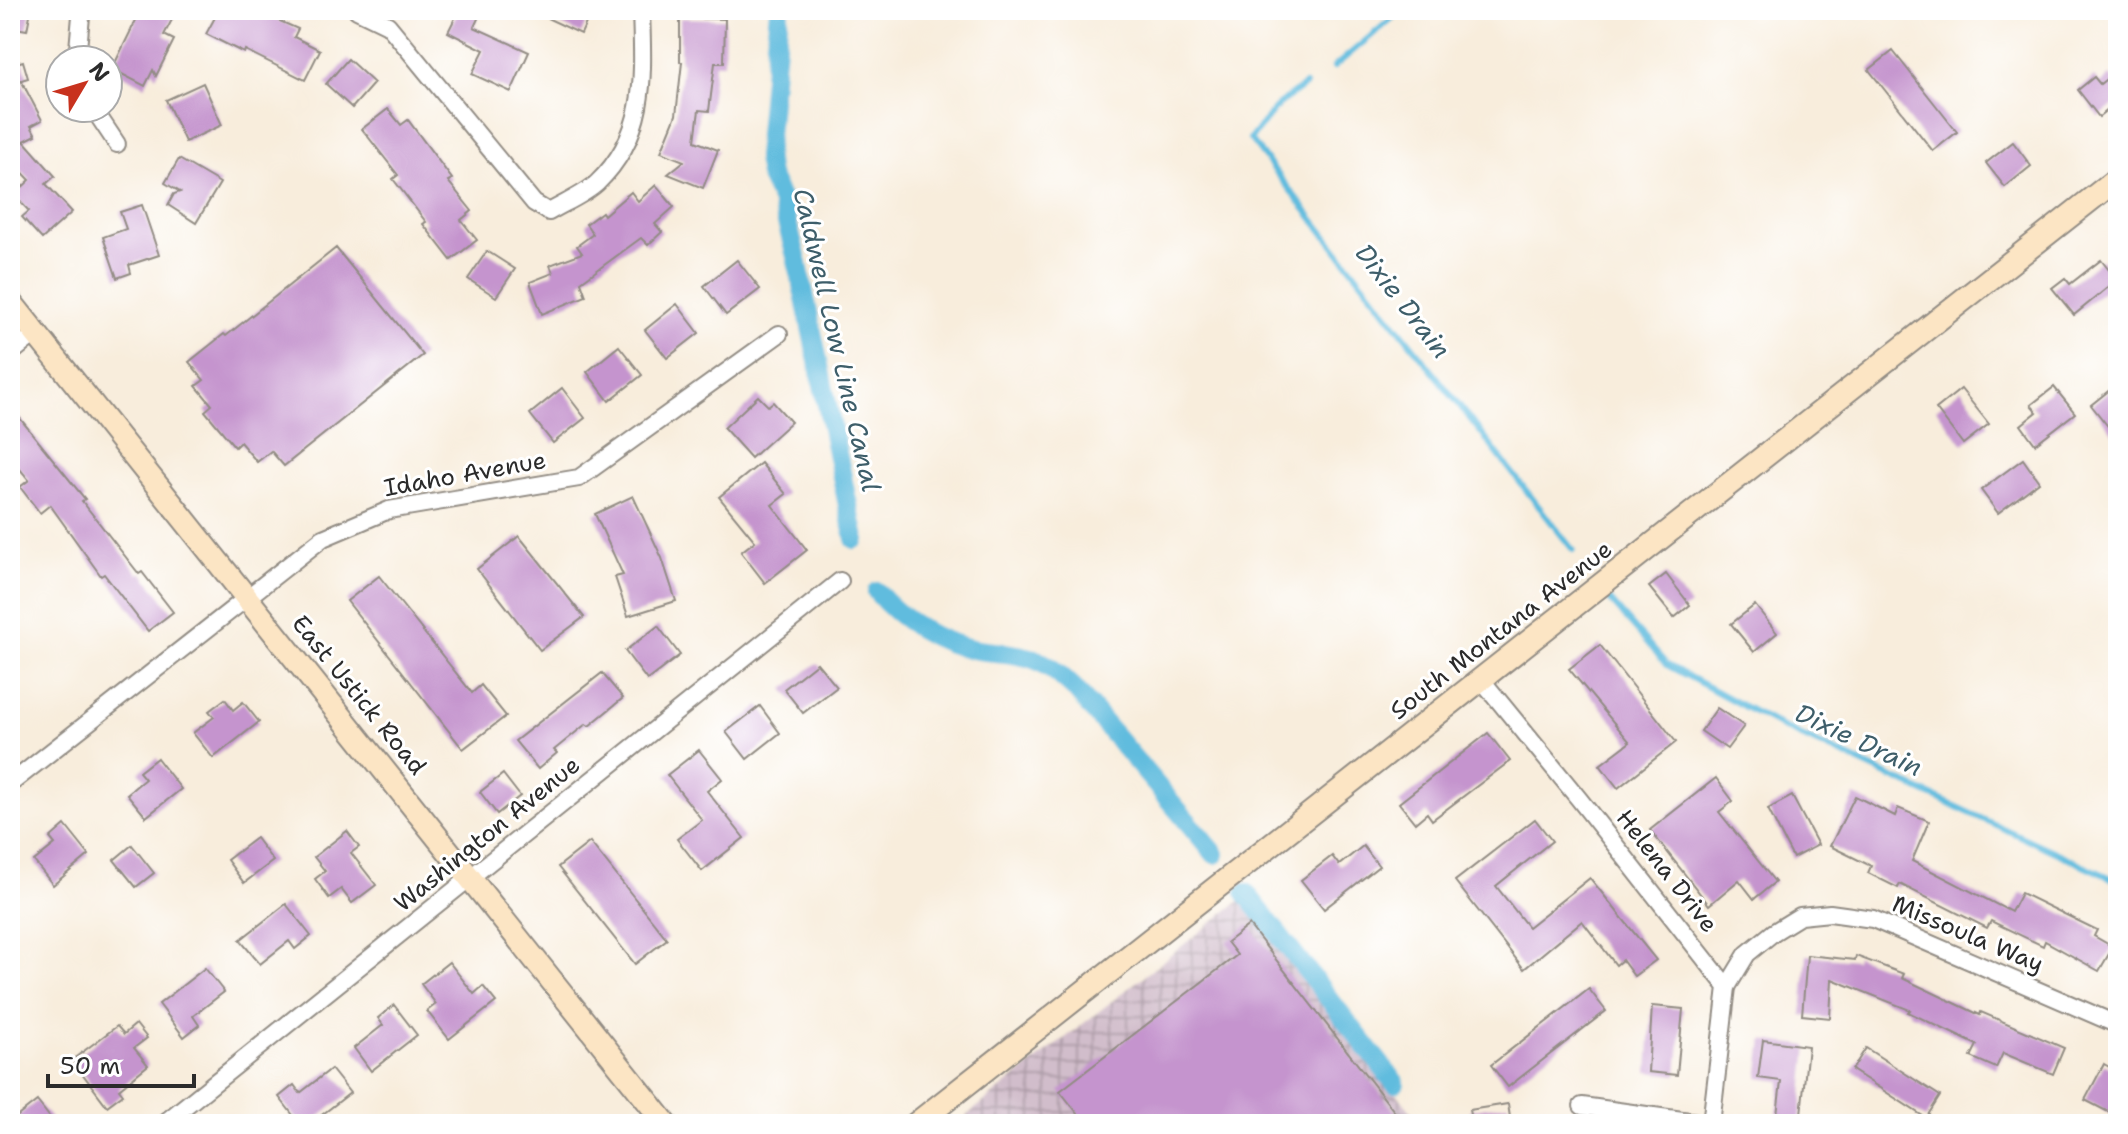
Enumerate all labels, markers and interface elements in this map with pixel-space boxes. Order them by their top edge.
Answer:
north arrow [44,44,124,124]
text: N [83,56,116,88]
water label: Caldwell Low Line Canal [785,185,889,495]
water label: Dixie Drain [1348,236,1459,365]
street label: Idaho Avenue [381,444,549,504]
street label: South Montana Avenue [1383,533,1619,727]
street label: East Ustick Road [285,608,433,782]
water label: Dixie Drain [1790,695,1928,784]
street label: Washington Avenue [387,749,587,919]
street label: Helena Drive [1609,803,1725,939]
street label: Missoula Way [1887,888,2049,980]
scale bar [48,1038,194,1088]
text: 50 m [60,1050,120,1082]

